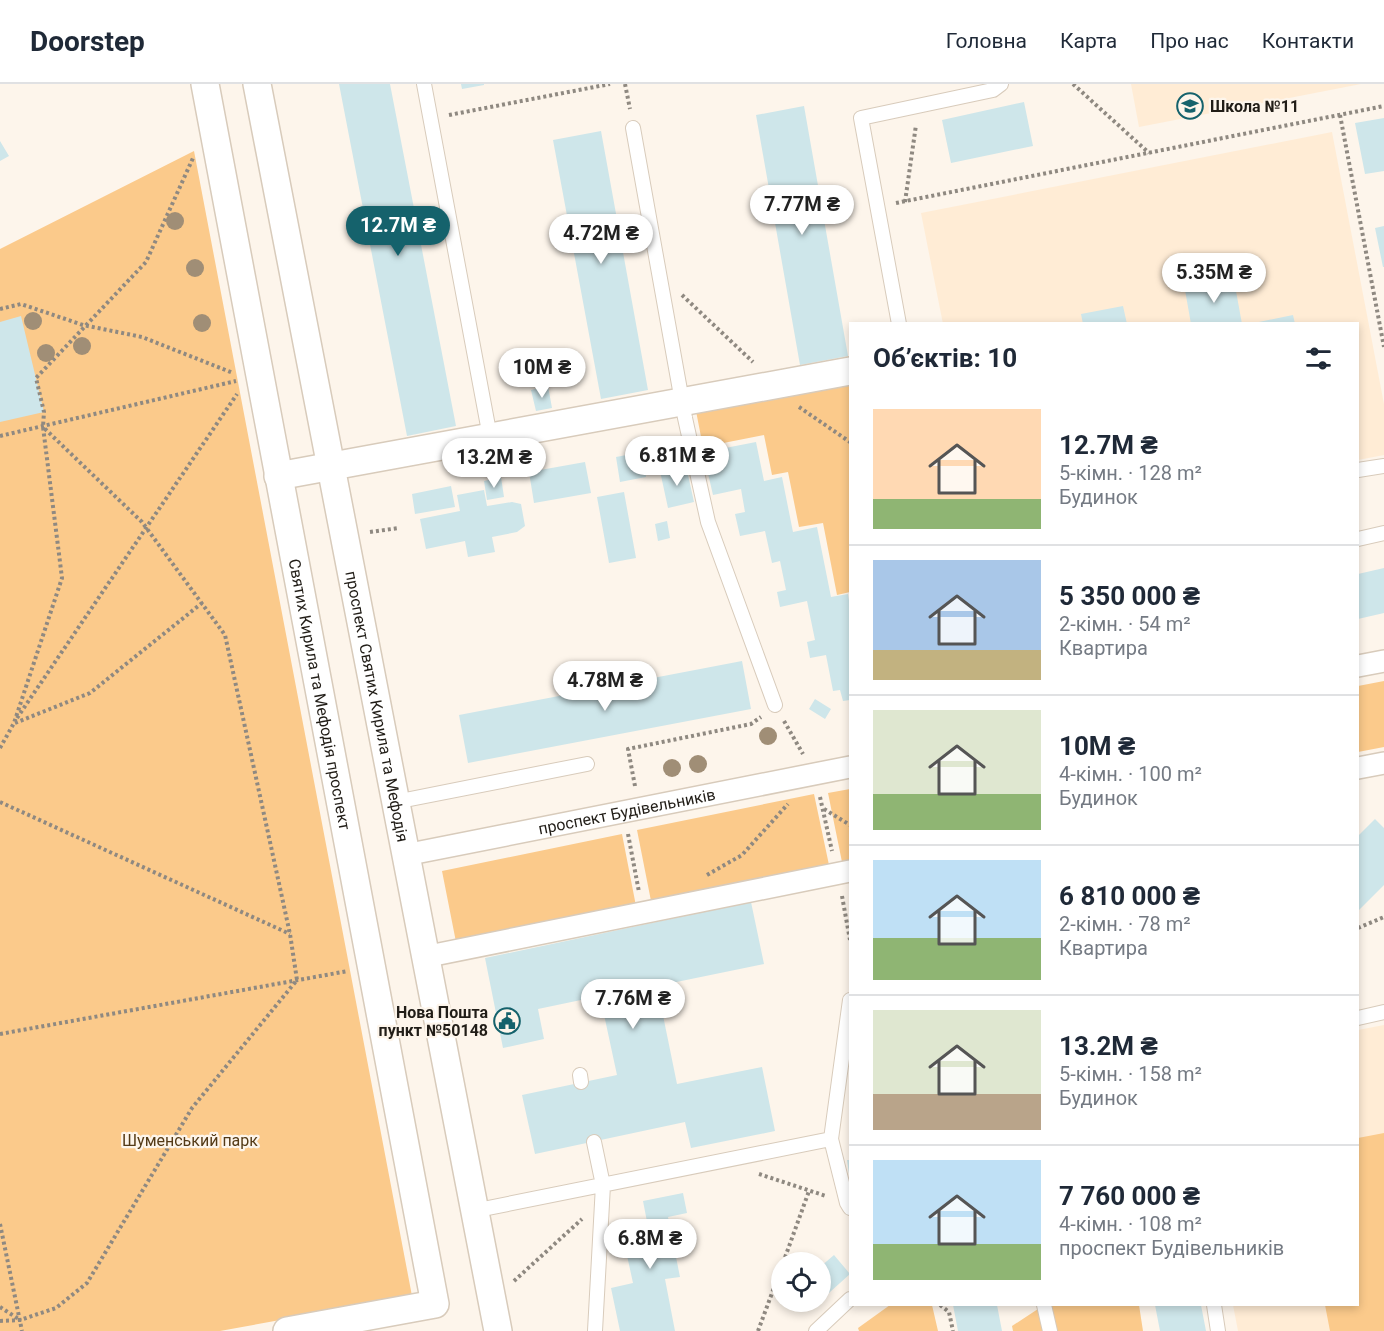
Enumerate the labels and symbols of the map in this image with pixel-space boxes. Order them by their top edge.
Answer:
school or university icon: Школа №11 [1175,91,1205,121]
place label: Школа №11 [1210,97,1299,116]
pin: 7.77M ₴ [747,185,857,236]
pin: 12.7M ₴ [343,206,453,257]
pin: 4.72M ₴ [546,214,656,265]
pin: 5.35M ₴ [1159,253,1269,304]
pin: 10M ₴ [500,348,584,399]
pin: 6.81M ₴ [622,436,732,487]
pin: 13.2M ₴ [439,438,549,489]
street label: Святих Кирила та Мефодія проспект [285,557,354,832]
street label: проспект Святих Кирила та Мефодія [341,569,412,844]
pin: 4.78M ₴ [550,661,660,712]
street label: проспект Будівельників [537,785,717,838]
pin: 7.76M ₴ [578,979,688,1030]
place label: Нова Пошта пункт №50148 [379,1003,488,1040]
public building icon: Нова Пошта пункт №50148 [492,1006,522,1036]
park label: Шуменський парк [122,1131,258,1150]
pin: 6.8M ₴ [601,1219,699,1270]

